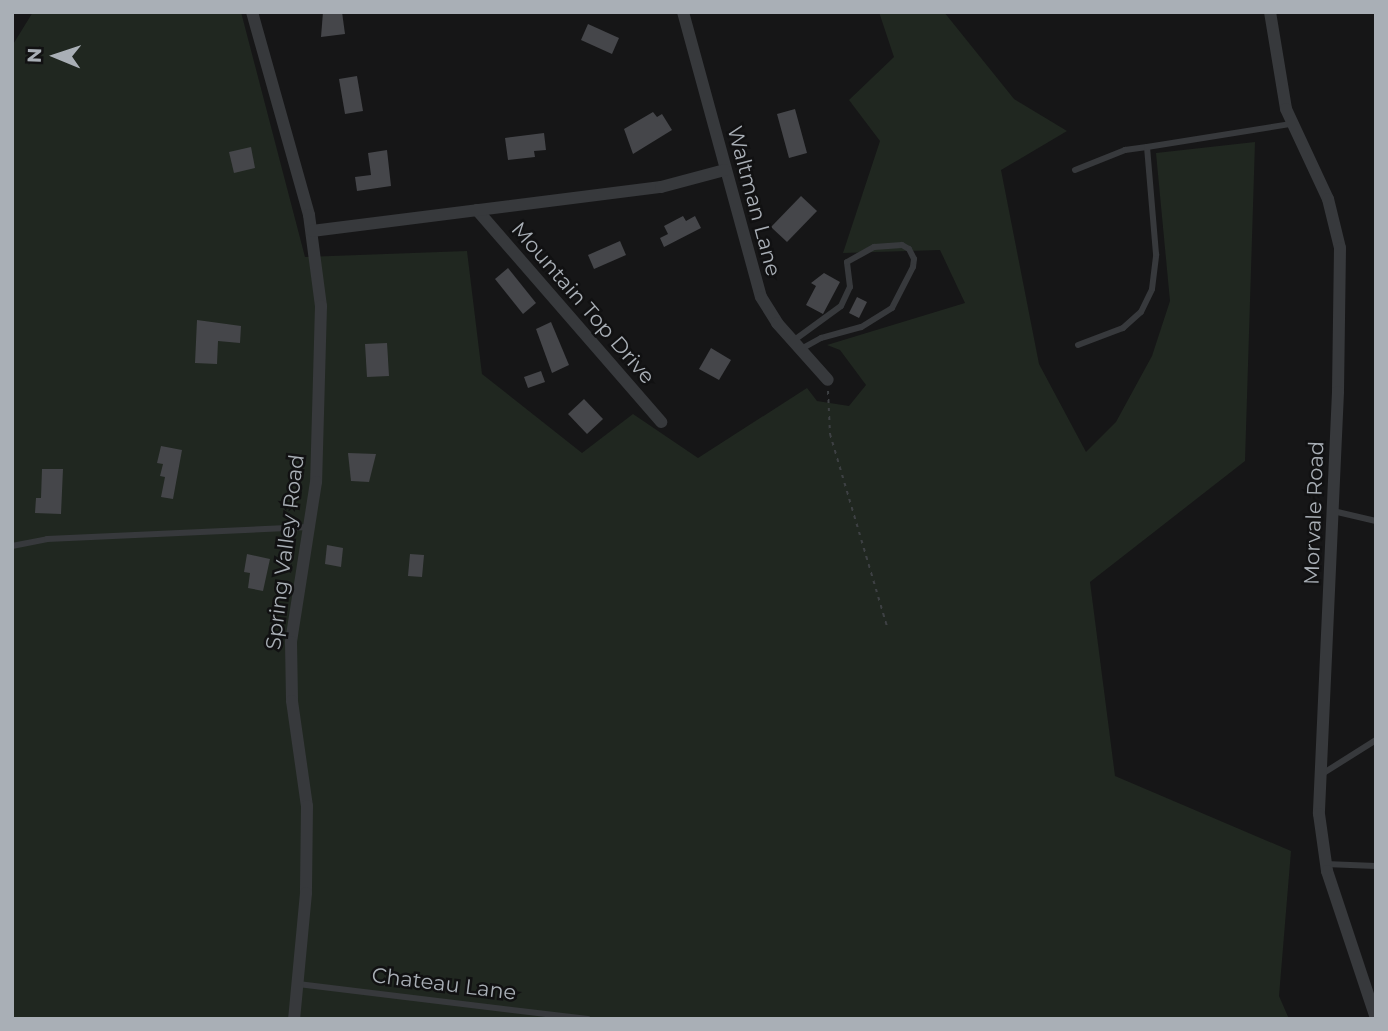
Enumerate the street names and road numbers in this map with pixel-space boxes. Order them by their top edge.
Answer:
street label: Waltman Lane [722,123,786,279]
street label: Mountain Top Drive [506,217,660,389]
street label: Morvale Road [1299,441,1329,585]
street label: Spring Valley Road [261,453,309,651]
street label: Chateau Lane [370,963,518,1005]

